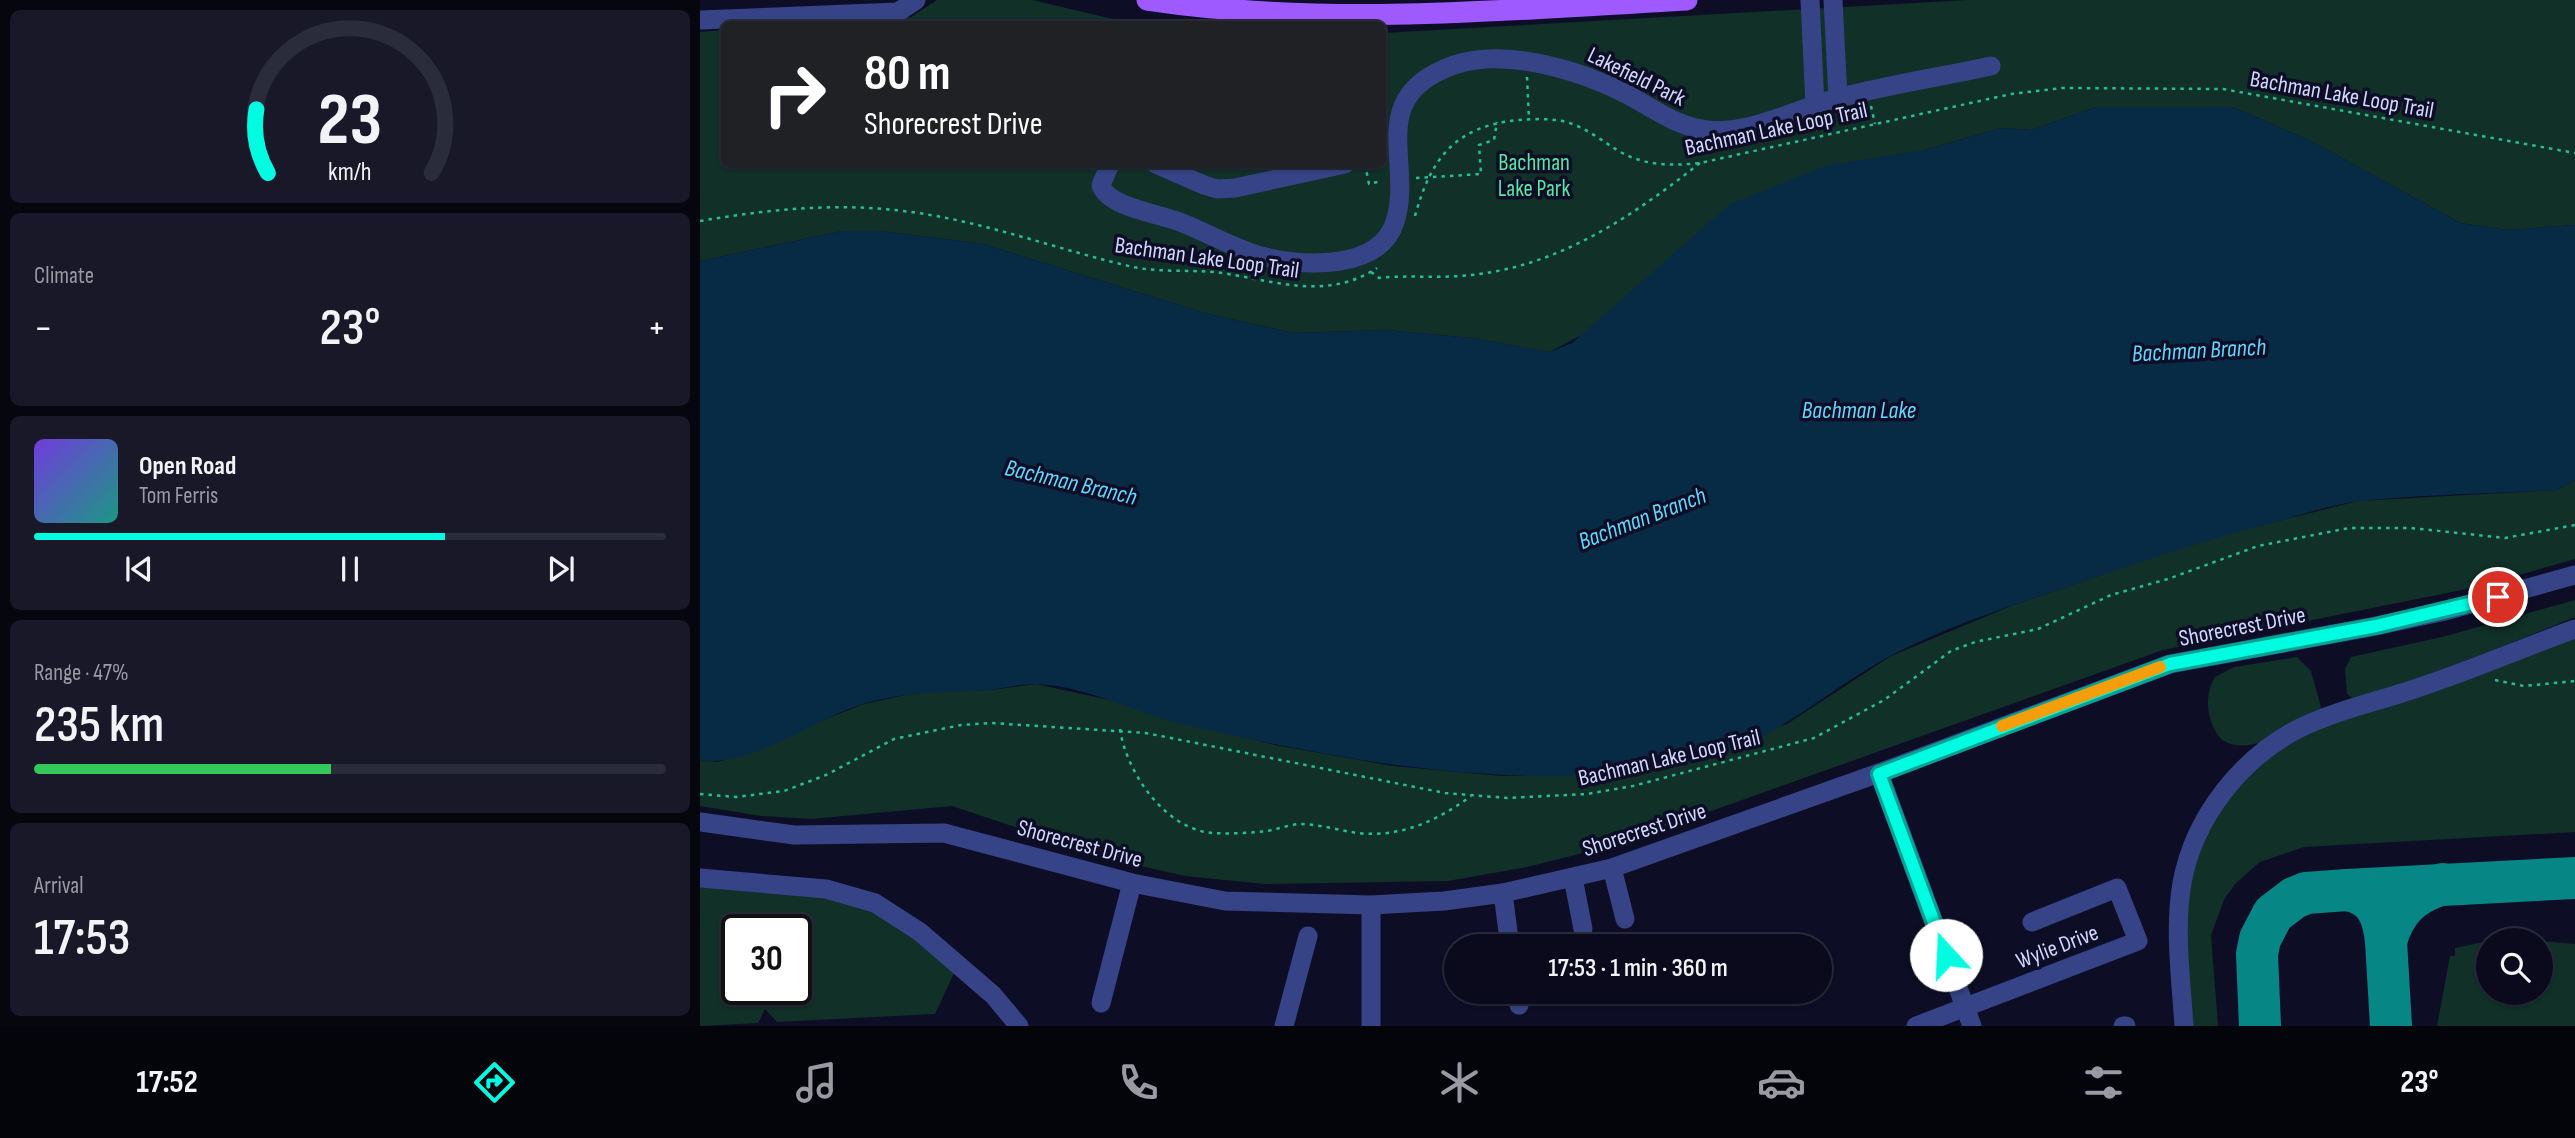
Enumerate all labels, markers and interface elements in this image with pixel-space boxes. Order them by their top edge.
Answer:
street label: Lakefield Park [1583,41,1690,113]
text: 80 m [864,45,951,104]
icon: right [749,49,840,140]
street label: Bachman Lake Loop Trail [2248,65,2436,125]
text: 23 [318,77,382,165]
street label: Bachman Lake Loop Trail [1682,96,1870,162]
text: Shorecrest Drive [864,105,1043,144]
park label: Bachman Lake Park [1498,149,1570,203]
text: km/h [328,156,372,187]
street label: Bachman Lake Loop Trail [1113,231,1301,285]
text: Climate [34,262,94,290]
text: 23° [320,297,380,360]
text: − [34,306,53,351]
text: + [647,306,666,351]
water label: Bachman Branch [2131,333,2267,368]
water label: Bachman Lake [1802,396,1916,425]
text: Open Road [139,451,236,482]
water label: Bachman Branch [1002,453,1140,512]
water label: Bachman Branch [1574,481,1710,556]
text: Tom Ferris [139,482,218,510]
icon: previous [120,550,158,588]
icon: pause [331,550,369,588]
icon: next [542,550,580,588]
pin [2468,567,2528,627]
icon: arrive [2479,578,2517,616]
street label: Shorecrest Drive [2177,601,2308,653]
text: Range · 47% [34,659,129,687]
text: 235 km [34,694,164,757]
street label: Bachman Lake Loop Trail [1576,723,1763,793]
street label: Shorecrest Drive [1579,797,1710,863]
street label: Shorecrest Drive [1014,814,1145,874]
text: Arrival [34,872,83,900]
text: 17:53 [34,907,130,970]
speed limit sign: 30 [721,914,812,1005]
position arrow [1909,918,1983,992]
street label: Wylie Drive [2012,918,2102,975]
map controls [2476,928,2553,1005]
button: search [2476,928,2553,1005]
text: 17:53 · 1 min · 360 m [1548,953,1728,984]
icon: directions [470,1058,519,1107]
icon: music [792,1058,841,1107]
icon: phone [1114,1058,1163,1107]
icon: climate [1435,1058,1484,1107]
icon: car [1757,1058,1806,1107]
icon: filters [2079,1058,2128,1107]
text: 17:52 [136,1063,198,1102]
text: 23° [2400,1063,2439,1102]

